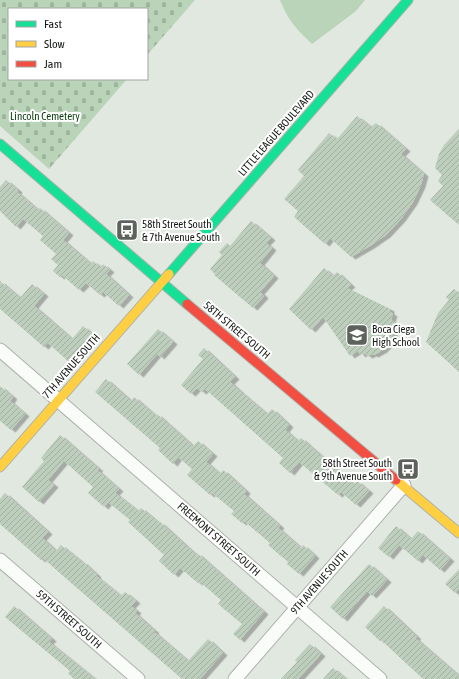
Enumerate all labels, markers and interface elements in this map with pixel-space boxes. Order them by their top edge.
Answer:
legend [8,8,148,80]
text: Fast [44,17,62,31]
text: Slow [44,37,65,51]
text: Jam [44,57,62,71]
street label: LITTLE LEAGUE BOULEVARD [236,88,316,178]
park label: Lincoln Cemetery [10,110,80,122]
bus stop icon: 58th Street South & 7th Avenue South [114,217,140,243]
place label: 58th Street South & 7th Avenue South [142,218,220,243]
street label: 58TH STREET SOUTH [202,299,272,361]
school or university icon: Boca Ciega High School [344,322,370,348]
place label: Boca Ciega High School [372,323,420,348]
street label: 7TH AVENUE SOUTH [40,331,102,401]
bus stop icon: 58th Street South & 9th Avenue South [395,456,421,482]
place label: 58th Street South & 9th Avenue South [314,457,392,482]
street label: FREEMONT STREET SOUTH [175,500,263,578]
street label: 9TH AVENUE SOUTH [288,547,350,617]
street label: 59TH STREET SOUTH [34,587,104,651]

